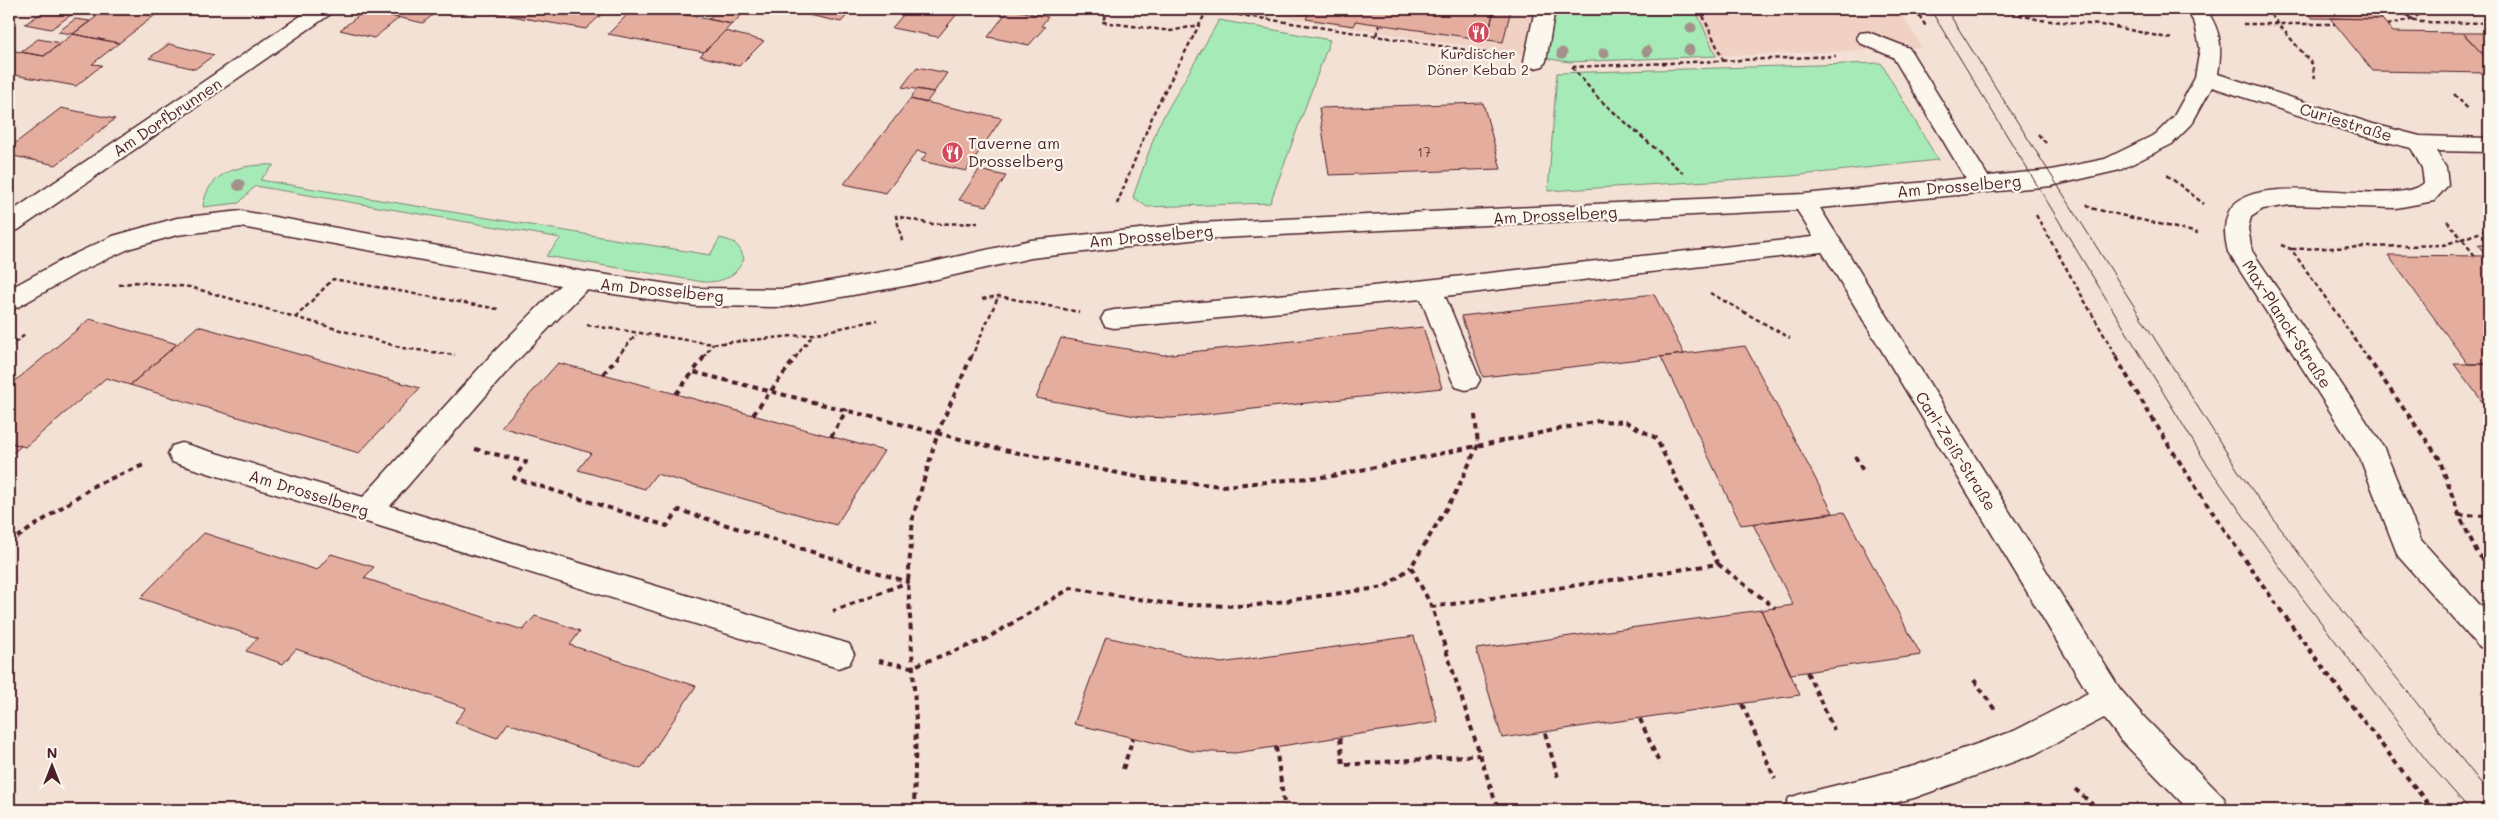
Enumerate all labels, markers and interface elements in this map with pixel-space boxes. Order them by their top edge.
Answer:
restaurant icon: Kurdischer Döner Kebab 2 [1466,20,1490,44]
place label: Kurdischer Döner Kebab 2 [1427,44,1529,79]
street label: Am Dorfbrunnen [108,72,225,161]
street label: Curiestraße [2297,97,2395,146]
place label: Taverne am Drosselberg [968,132,1063,171]
restaurant icon: Taverne am Drosselberg [940,140,964,164]
house number: 17 [1417,142,1431,161]
street label: Am Drosselberg [1896,170,2022,201]
street label: Am Drosselberg [1492,201,1618,228]
street label: Am Drosselberg [1088,220,1214,251]
street label: Max-Planck-Straße [2238,256,2337,392]
street label: Am Drosselberg [599,273,725,306]
street label: Carl-Zeiß-Straße [1911,387,2002,514]
street label: Am Drosselberg [247,464,372,521]
north arrow [28,742,78,792]
text: N [47,743,57,762]

